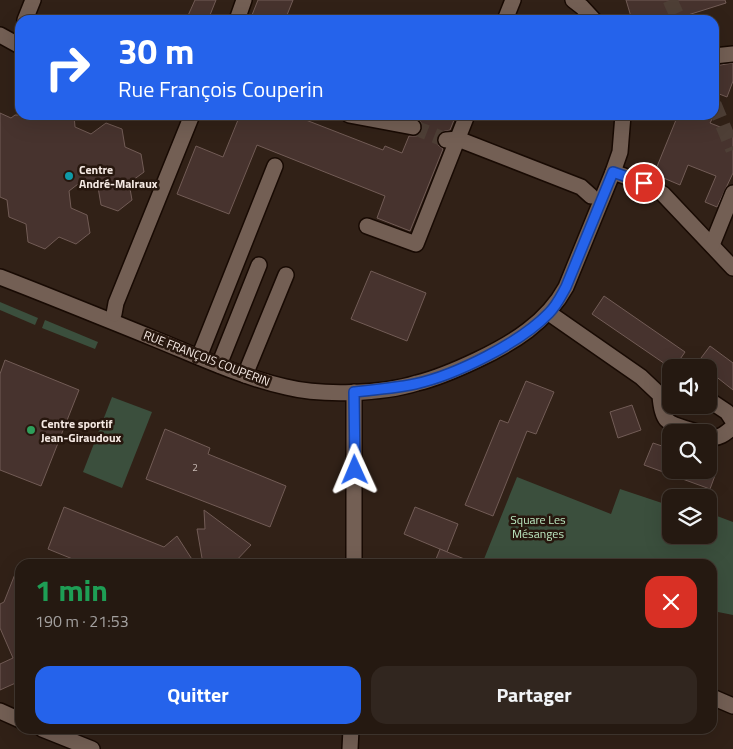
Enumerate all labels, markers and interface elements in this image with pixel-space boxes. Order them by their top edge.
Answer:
text: 30 m [118,24,194,78]
icon: right [35,35,100,100]
text: Rue François Couperin [118,72,324,106]
place label: Centre André-Malraux [79,160,158,193]
pin [623,162,665,204]
icon: arrive [630,169,658,197]
marker: Centre André-Malraux [63,170,75,182]
street label: RUE FRANÇOIS COUPERIN [141,325,273,391]
map controls [662,359,717,544]
button: sound [662,359,717,414]
place label: Centre sportif Jean-Giraudoux [41,414,122,447]
marker: Centre sportif Jean-Giraudoux [25,424,37,436]
button: search [662,424,717,479]
position arrow [328,443,380,495]
house number: 2 [192,460,198,475]
button: layers [662,489,717,544]
park label: Square Les Mésanges [510,510,566,543]
text: 1 min [35,567,108,613]
button: close [645,576,697,628]
text: 190 m · 21:53 [35,609,129,633]
button: Quitter [35,666,361,724]
button: Partager [371,666,697,724]

